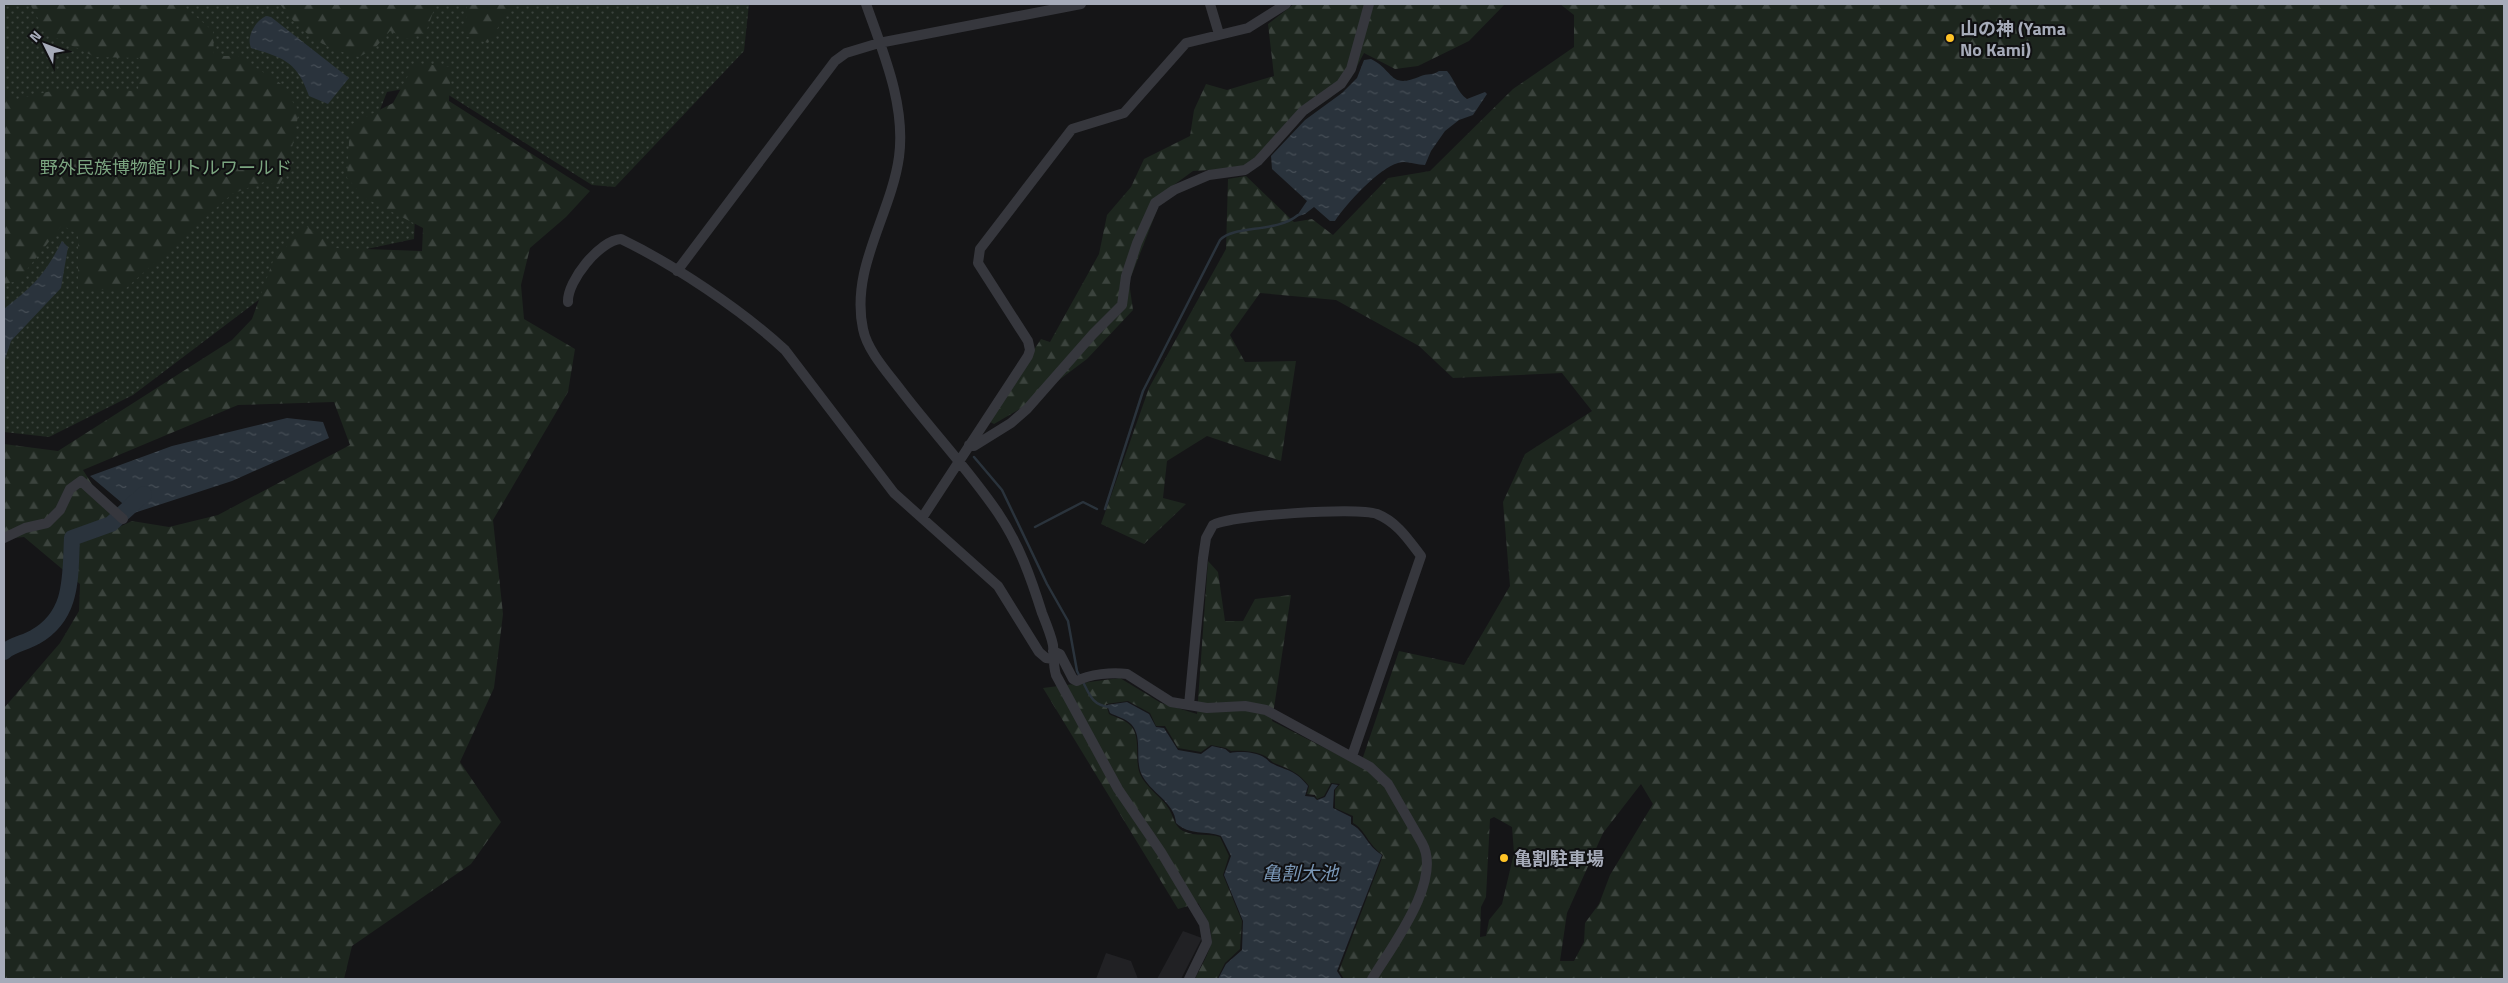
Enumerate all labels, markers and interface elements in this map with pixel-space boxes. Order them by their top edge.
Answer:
place label: 山の神 (Yama No Kami) [1960,15,2066,63]
north arrow [20,20,70,70]
text: N [24,25,46,47]
marker: 山の神 (Yama No Kami) [1944,32,1956,44]
park label: 野外民族博物館リトルワールド [40,154,292,181]
place label: 亀割駐車場 [1514,845,1604,872]
marker: 亀割駐車場 [1498,852,1510,864]
water label: 亀割大池 [1262,858,1340,887]

